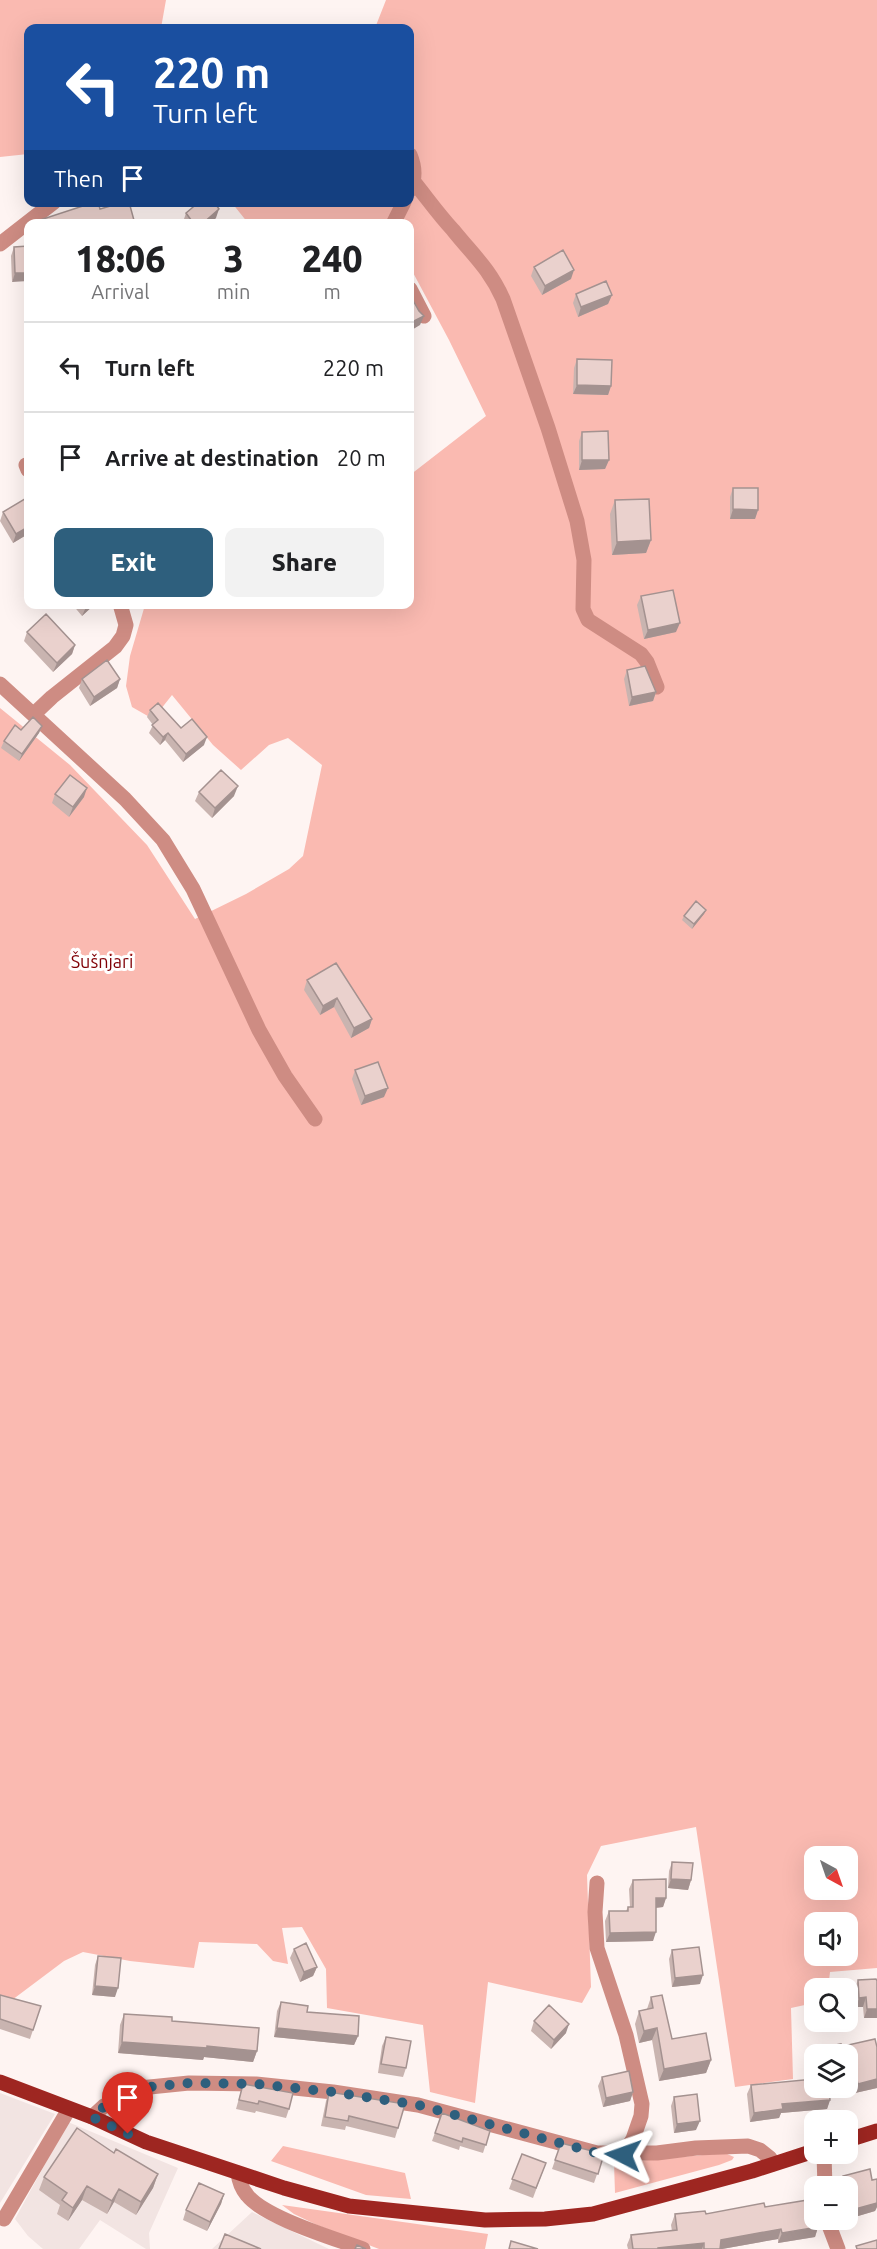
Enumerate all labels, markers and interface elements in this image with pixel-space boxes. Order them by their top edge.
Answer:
icon: left [54,48,132,126]
text: 220 m [153,49,270,96]
text: Turn left [153,98,257,128]
icon: arrive [116,162,149,195]
text: Then [54,166,104,191]
text: 18:06 [75,238,165,279]
text: 3 [223,238,244,279]
text: 240 [302,238,363,279]
text: Arrival [91,280,150,303]
text: min [217,280,250,303]
text: m [324,280,341,303]
icon: left [54,351,87,384]
text: Turn left [105,355,195,380]
text: 220 m [323,355,384,380]
icon: arrive [54,441,87,474]
text: Arrive at destination [105,445,319,470]
text: 20 m [337,445,386,470]
button: Exit [54,528,213,597]
button: Share [225,528,384,597]
park label: Šušnjari [71,950,133,971]
north arrow [804,1846,858,1900]
map controls [804,1846,858,2230]
button: sound [804,1912,858,1966]
button: search [804,1978,858,2032]
button: layers [804,2044,858,2098]
pin [102,2072,153,2134]
icon: arrive [111,2081,144,2114]
button: + [804,2110,858,2164]
position arrow [591,2123,655,2187]
button: − [804,2176,858,2230]

